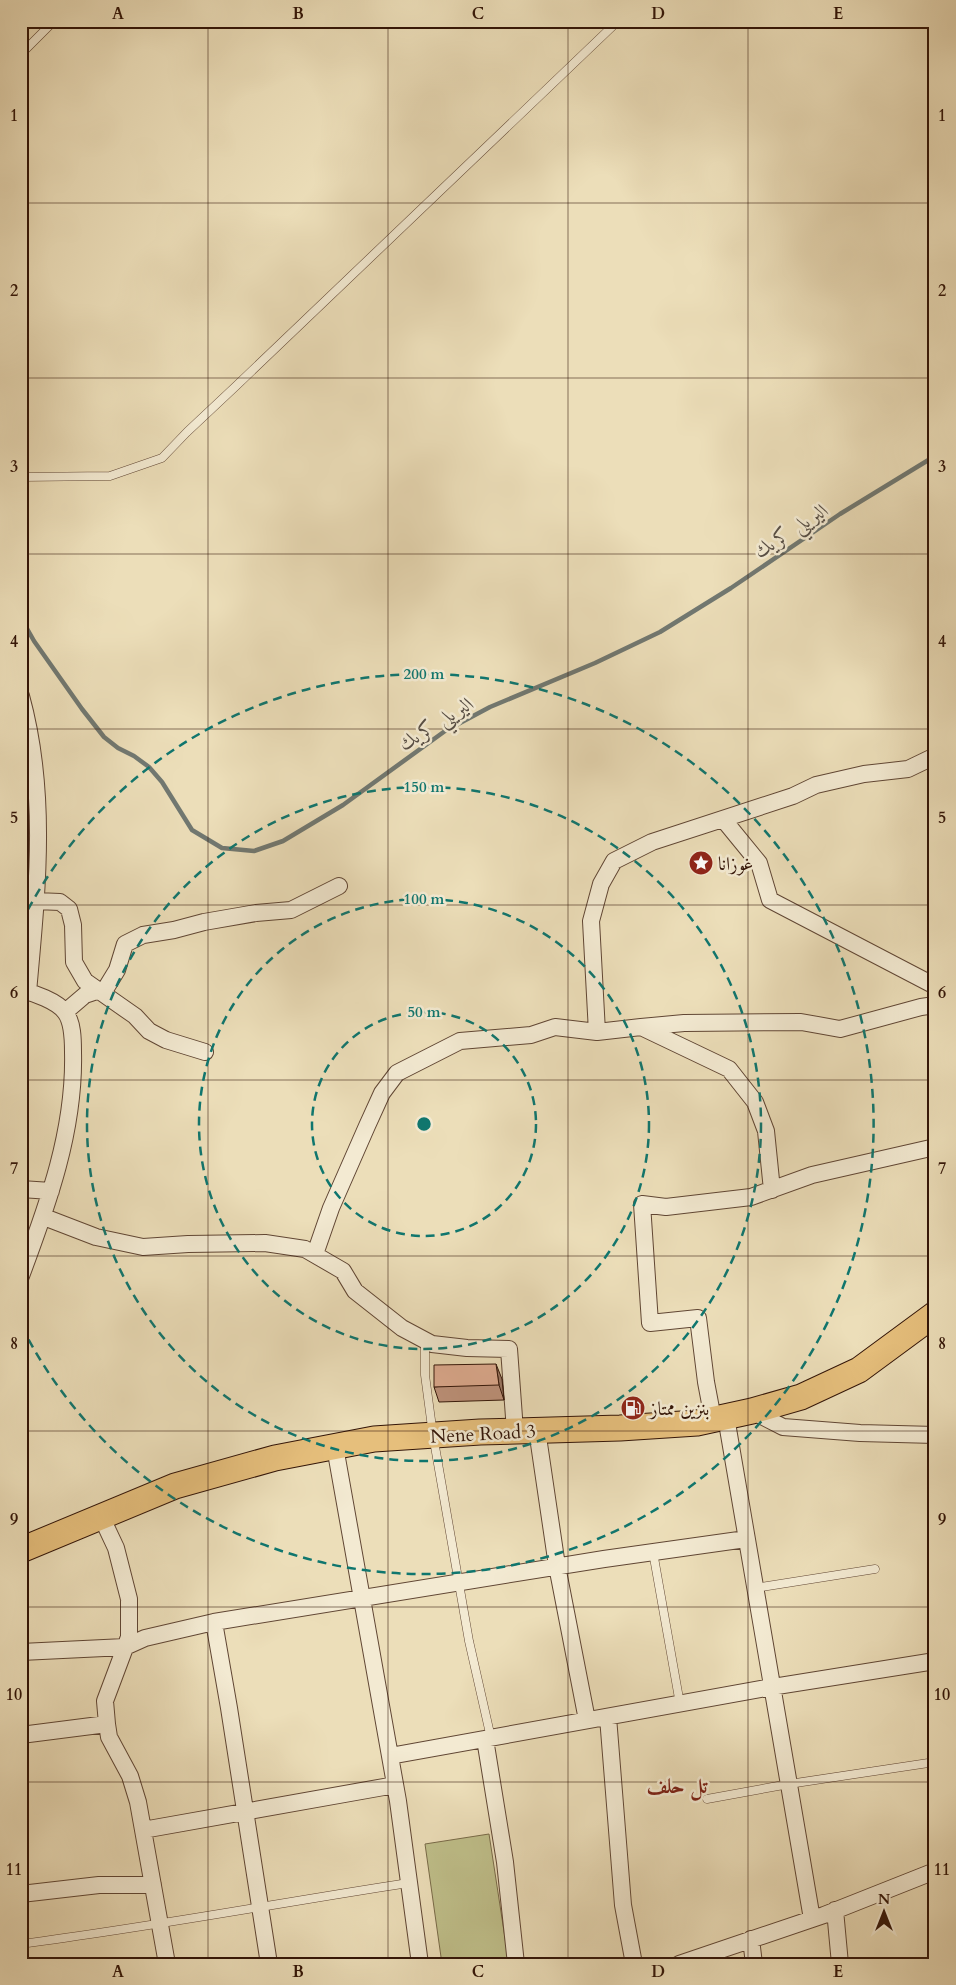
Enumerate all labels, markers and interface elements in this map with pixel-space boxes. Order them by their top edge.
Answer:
text: A [112,3,124,25]
text: B [292,3,304,25]
text: C [472,3,484,25]
text: D [651,3,665,25]
text: E [833,3,843,25]
text: 1 [10,105,18,127]
text: 1 [938,105,946,127]
text: 2 [10,280,18,302]
text: 2 [938,280,946,302]
text: 3 [10,456,18,478]
text: 3 [938,456,946,478]
water label: اليريلي كريك [749,496,837,570]
text: 4 [10,631,18,653]
text: 4 [938,631,946,653]
text: 200 m [404,664,445,684]
water label: اليريلي كريك [394,690,482,762]
text: 150 m [404,777,445,797]
text: 5 [10,807,18,829]
text: 5 [938,807,946,829]
place icon: غوزانا [688,850,714,876]
place label: غوزانا [718,851,753,877]
text: 100 m [404,889,445,909]
text: 6 [10,982,18,1004]
text: 6 [938,982,946,1004]
text: 50 m [407,1002,441,1022]
centre of rings [415,1115,433,1133]
text: 7 [10,1158,18,1180]
text: 7 [938,1158,946,1180]
text: 8 [10,1333,18,1355]
text: 8 [938,1333,946,1355]
fuel station icon: بنزين ممتاز [620,1395,646,1421]
place label: بنزين ممتاز [648,1396,709,1422]
street label: Nene Road 3 [429,1418,537,1450]
text: 9 [10,1509,18,1531]
text: 9 [938,1509,946,1531]
text: 10 [6,1684,22,1706]
text: 10 [934,1684,950,1706]
district label: تل حلف [646,1772,709,1801]
text: 11 [6,1859,22,1881]
text: 11 [934,1859,950,1881]
north arrow [858,1888,908,1938]
text: N [878,1890,890,1909]
text: A [112,1961,124,1983]
text: B [292,1961,304,1983]
text: C [472,1961,484,1983]
text: D [651,1961,665,1983]
text: E [833,1961,843,1983]

